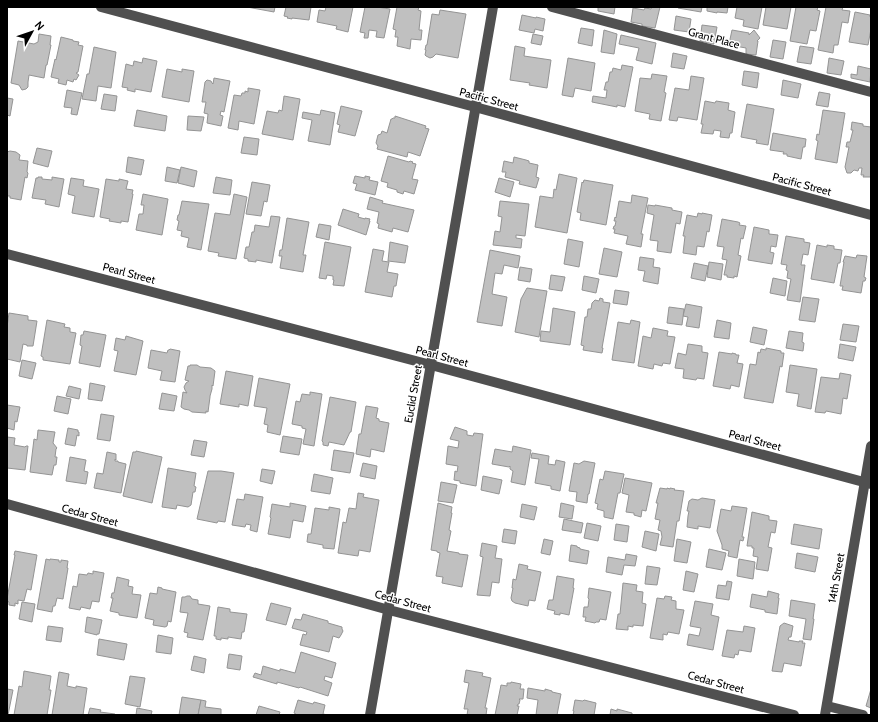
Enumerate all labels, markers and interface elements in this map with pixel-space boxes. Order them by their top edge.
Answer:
north arrow [12,12,52,52]
text: N [32,18,48,33]
street label: Grant Place [687,24,742,52]
street label: Pacific Street [458,84,520,114]
street label: Pacific Street [771,169,833,199]
street label: Pearl Street [101,259,157,287]
street label: Pearl Street [414,342,470,370]
street label: Euclid Street [401,364,425,424]
street label: Pearl Street [727,426,783,454]
street label: Cedar Street [60,501,120,529]
street label: 14th Street [825,552,847,604]
street label: Cedar Street [373,587,433,615]
street label: Cedar Street [686,668,746,696]

